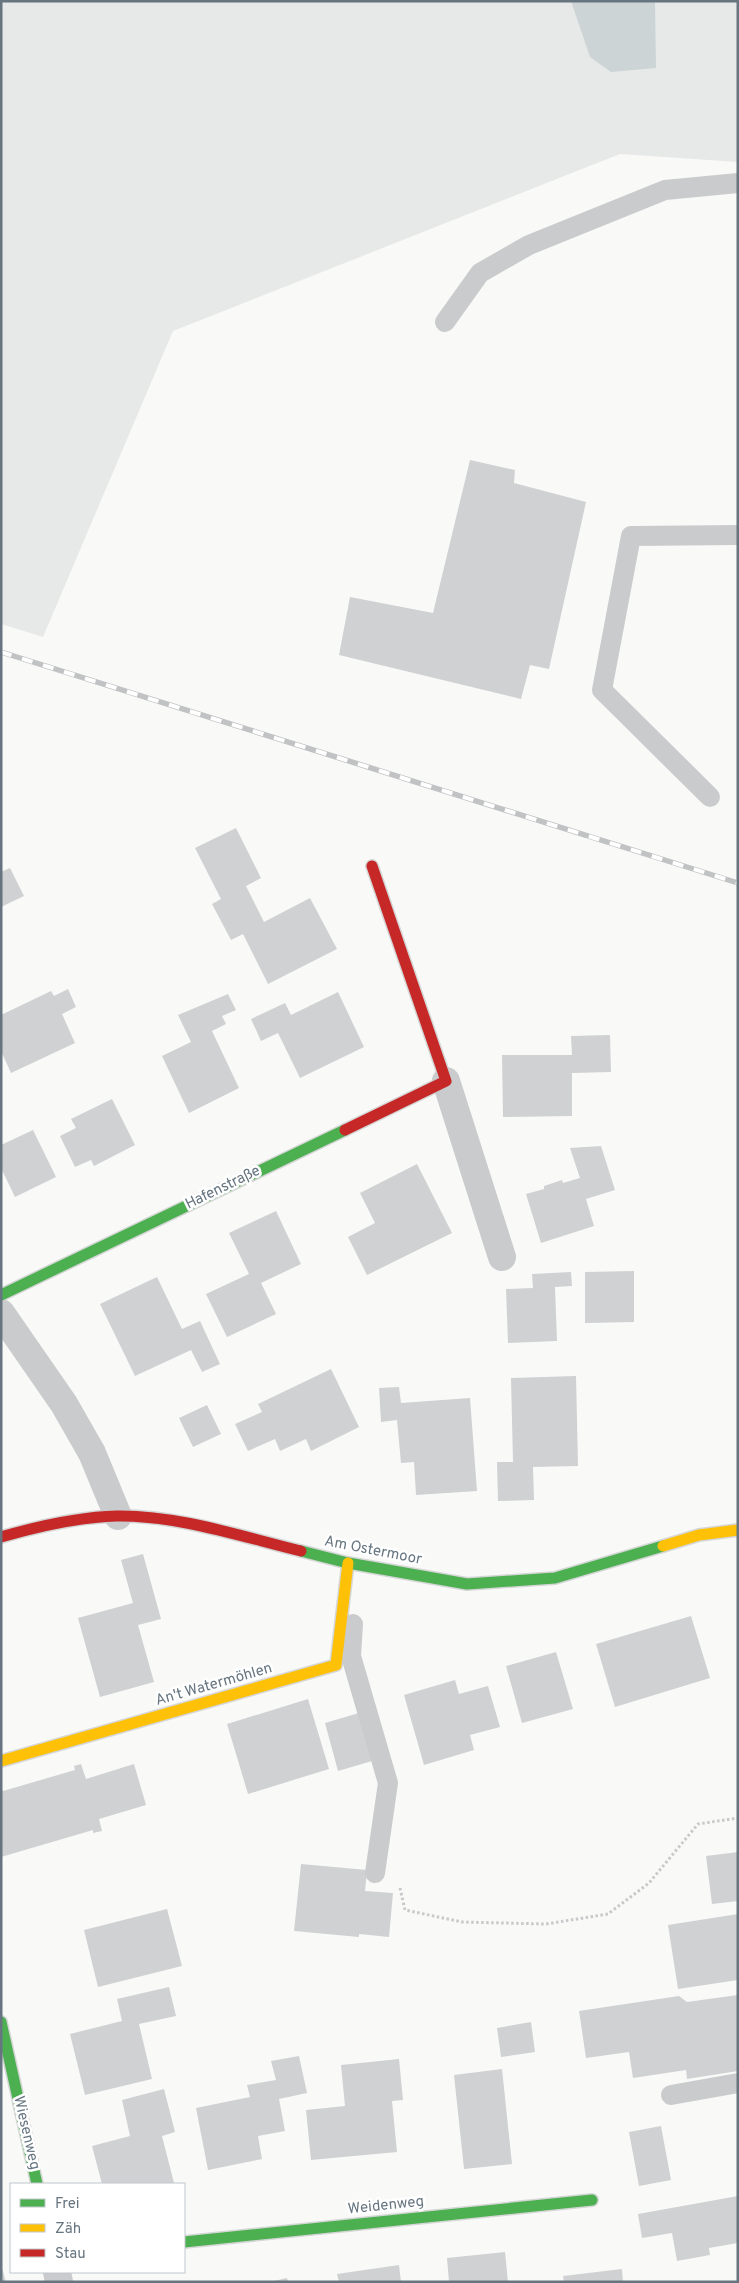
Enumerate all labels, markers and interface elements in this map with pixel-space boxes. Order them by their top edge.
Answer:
street label: Hafenstraße [182,1162,264,1214]
street label: Am Ostermoor [323,1532,424,1570]
street label: An't Watermöhlen [153,1659,275,1711]
street label: Wiesenweg [8,2094,44,2172]
legend [10,2183,185,2273]
street label: Weidenweg [347,2193,425,2219]
text: Frei [55,2195,80,2214]
text: Zäh [55,2220,81,2239]
text: Stau [55,2245,86,2264]

